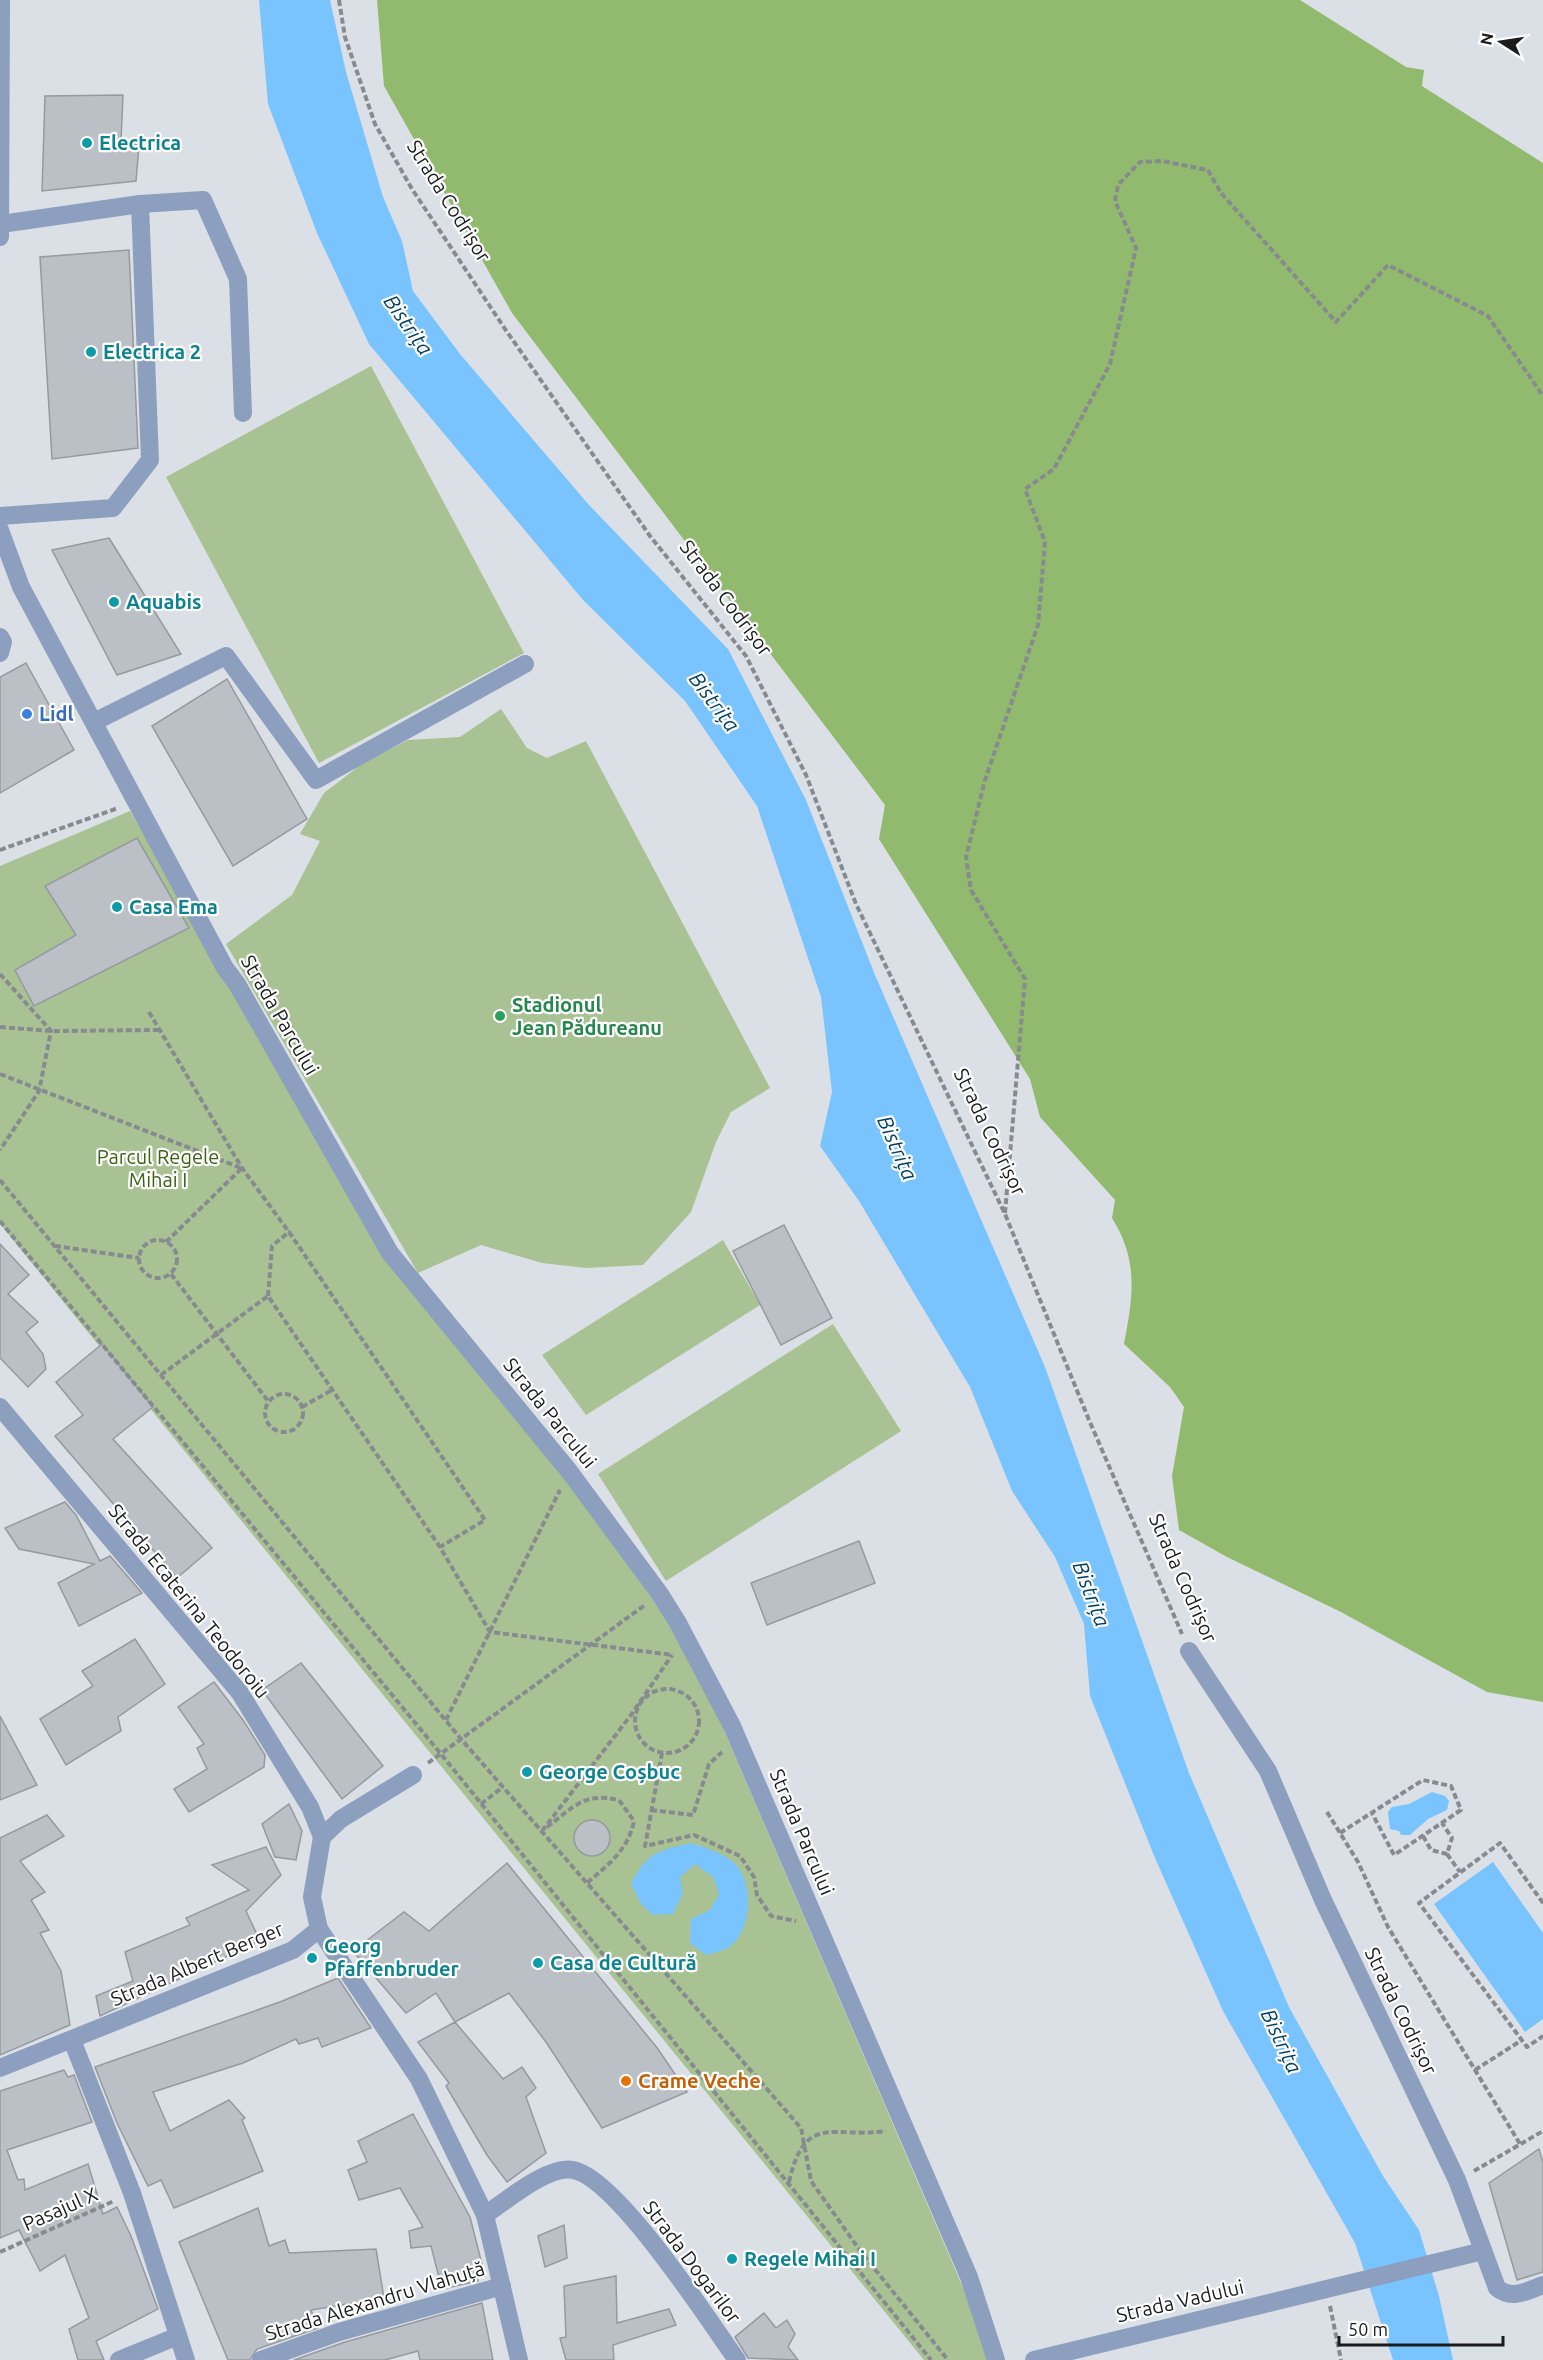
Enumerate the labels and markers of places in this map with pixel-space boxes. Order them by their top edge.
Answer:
place label: Electrica [99,131,181,154]
marker: Electrica [80,136,94,150]
place label: Electrica 2 [103,340,201,363]
marker: Electrica 2 [84,345,98,359]
place label: Aquabis [126,590,201,613]
marker: Aquabis [107,595,121,609]
place label: Lidl [39,702,74,725]
marker: Lidl [20,707,34,721]
place label: Casa Ema [129,895,218,918]
marker: Casa Ema [110,900,124,914]
place label: Stadionul Jean Pădureanu [512,993,662,1039]
marker: Stadionul Jean Pădureanu [493,1009,507,1023]
place label: George Coșbuc [539,1760,680,1783]
marker: George Coșbuc [520,1765,534,1779]
place label: Georg Pfaffenbruder [324,1934,460,1980]
marker: Georg Pfaffenbruder [305,1951,319,1965]
place label: Casa de Cultură [550,1951,697,1974]
marker: Casa de Cultură [531,1956,545,1970]
place label: Crame Veche [638,2069,761,2092]
marker: Crame Veche [619,2074,633,2088]
place label: Regele Mihai I [744,2247,876,2270]
marker: Regele Mihai I [725,2252,739,2266]

